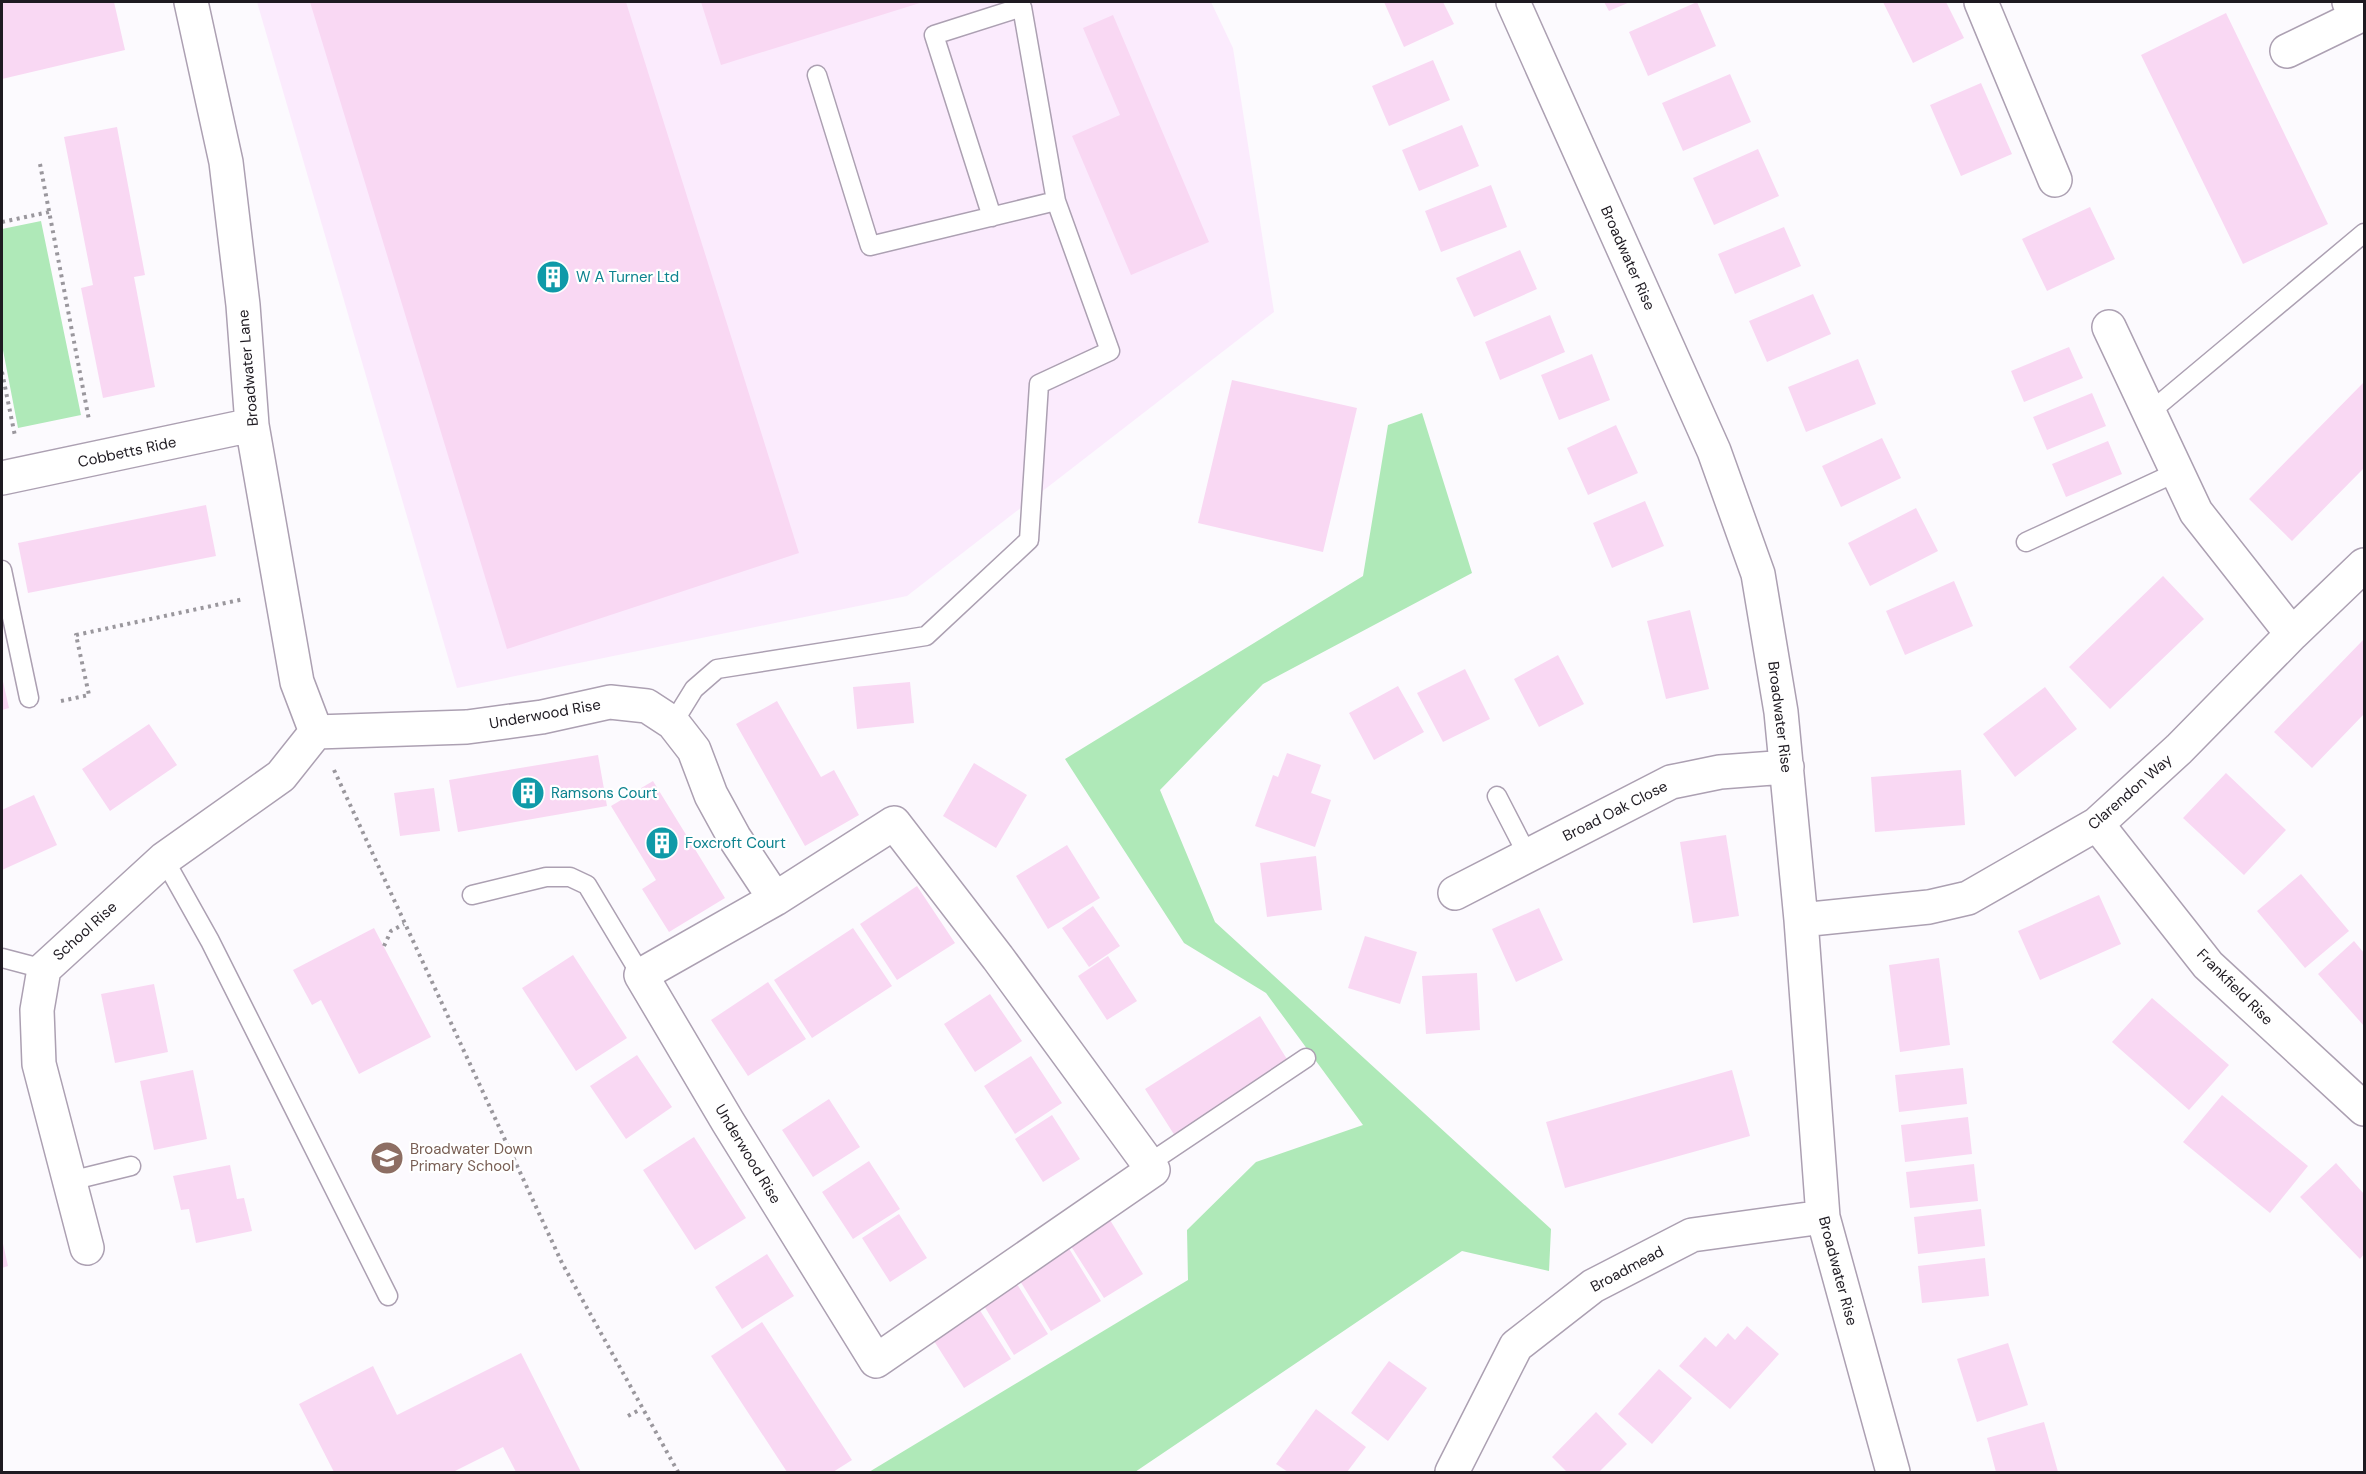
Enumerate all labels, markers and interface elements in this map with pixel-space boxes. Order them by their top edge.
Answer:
street label: Broadwater Rise [1596,203,1660,313]
building icon: W A Turner Ltd [535,259,571,295]
place label: W A Turner Ltd [576,267,679,287]
street label: Broadwater Lane [233,309,263,427]
street label: Cobbetts Ride [76,432,178,472]
street label: Broadwater Rise [1763,660,1797,774]
street label: Underwood Rise [488,694,602,734]
street label: Clarendon Way [2084,749,2177,834]
building icon: Ramsons Court [510,775,546,811]
street label: Broad Oak Close [1559,776,1671,846]
place label: Ramsons Court [551,783,658,803]
building icon: Foxcroft Court [644,825,680,861]
place label: Foxcroft Court [685,833,786,853]
street label: School Rise [49,897,121,965]
street label: Frankfield Rise [2193,945,2277,1029]
street label: Underwood Rise [710,1100,786,1208]
place label: Broadwater Down Primary School [410,1139,533,1176]
school or university icon: Broadwater Down Primary School [369,1140,405,1176]
street label: Broadwater Rise [1814,1214,1862,1328]
street label: Broadmead [1587,1241,1667,1297]

